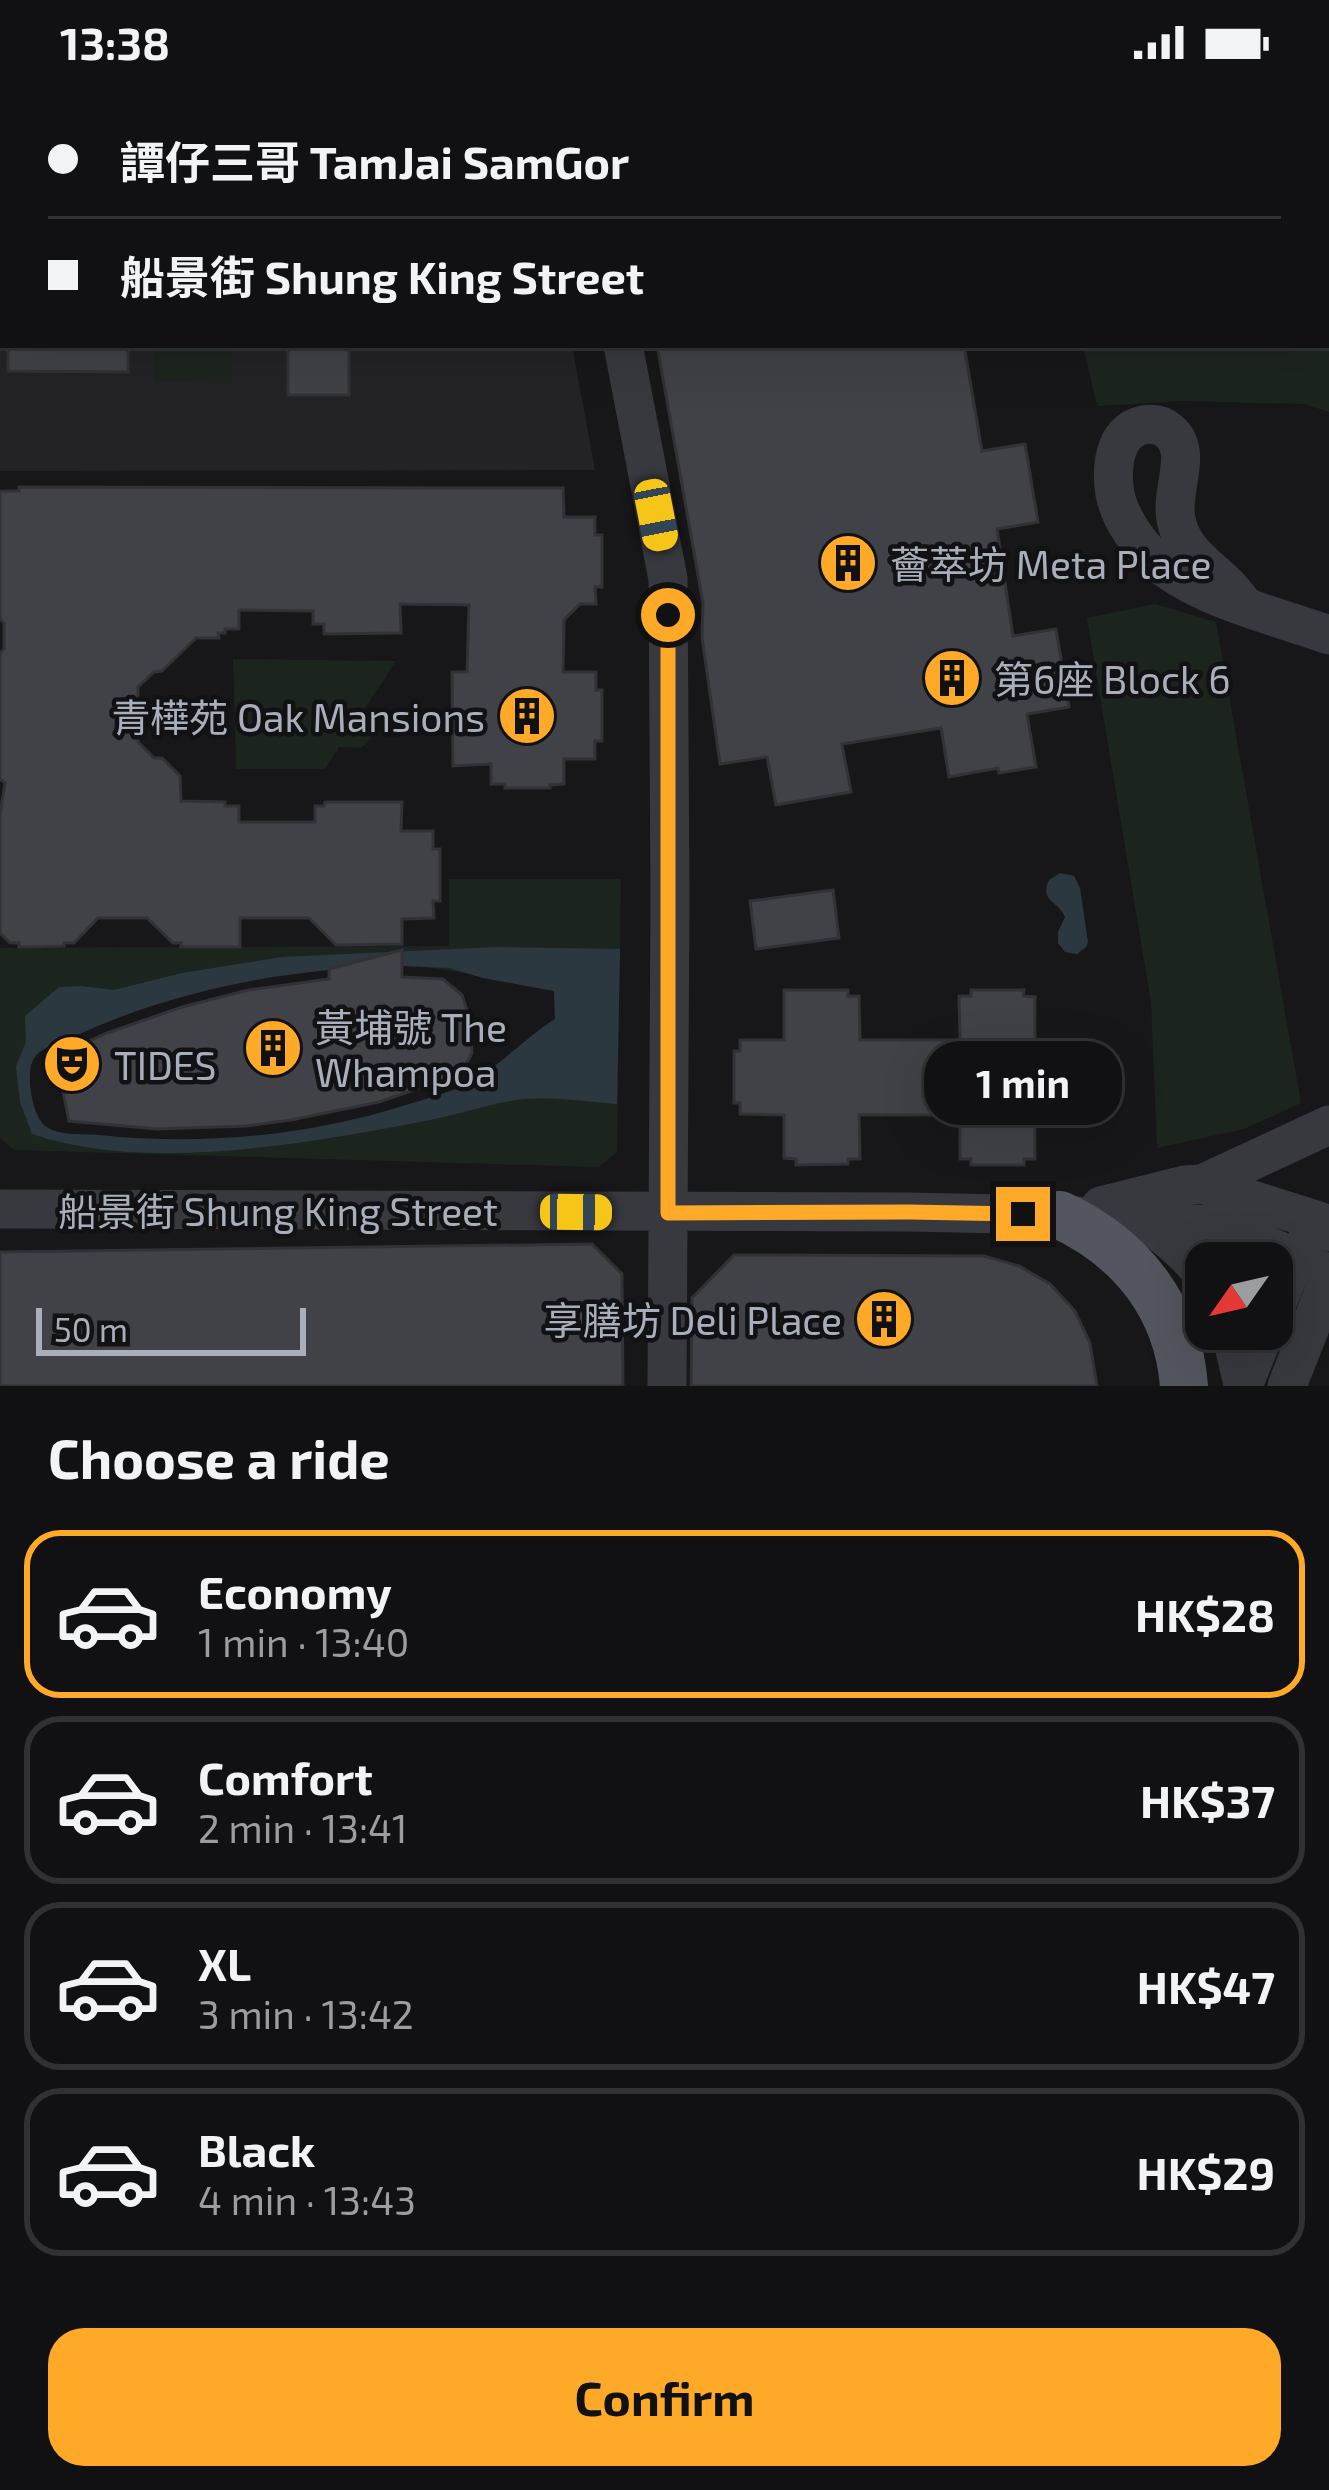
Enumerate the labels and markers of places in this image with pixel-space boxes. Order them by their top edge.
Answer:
building icon: 薈萃坊 Meta Place [817,532,879,594]
place label: 薈萃坊 Meta Place [890,540,1212,587]
building icon: 第6座 Block 6 [921,647,983,709]
place label: 第6座 Block 6 [994,655,1230,702]
building icon: 青樺苑 Oak Mansions [496,685,558,747]
place label: 青樺苑 Oak Mansions [111,693,485,740]
place label: 黃埔號 The Whampoa [315,1003,507,1095]
building icon: 黃埔號 The Whampoa [242,1017,304,1079]
theatre icon: TIDES [41,1033,103,1095]
place label: TIDES [114,1041,217,1088]
building icon: 享膳坊 Deli Place [853,1288,915,1350]
place label: 享膳坊 Deli Place [544,1296,842,1343]

